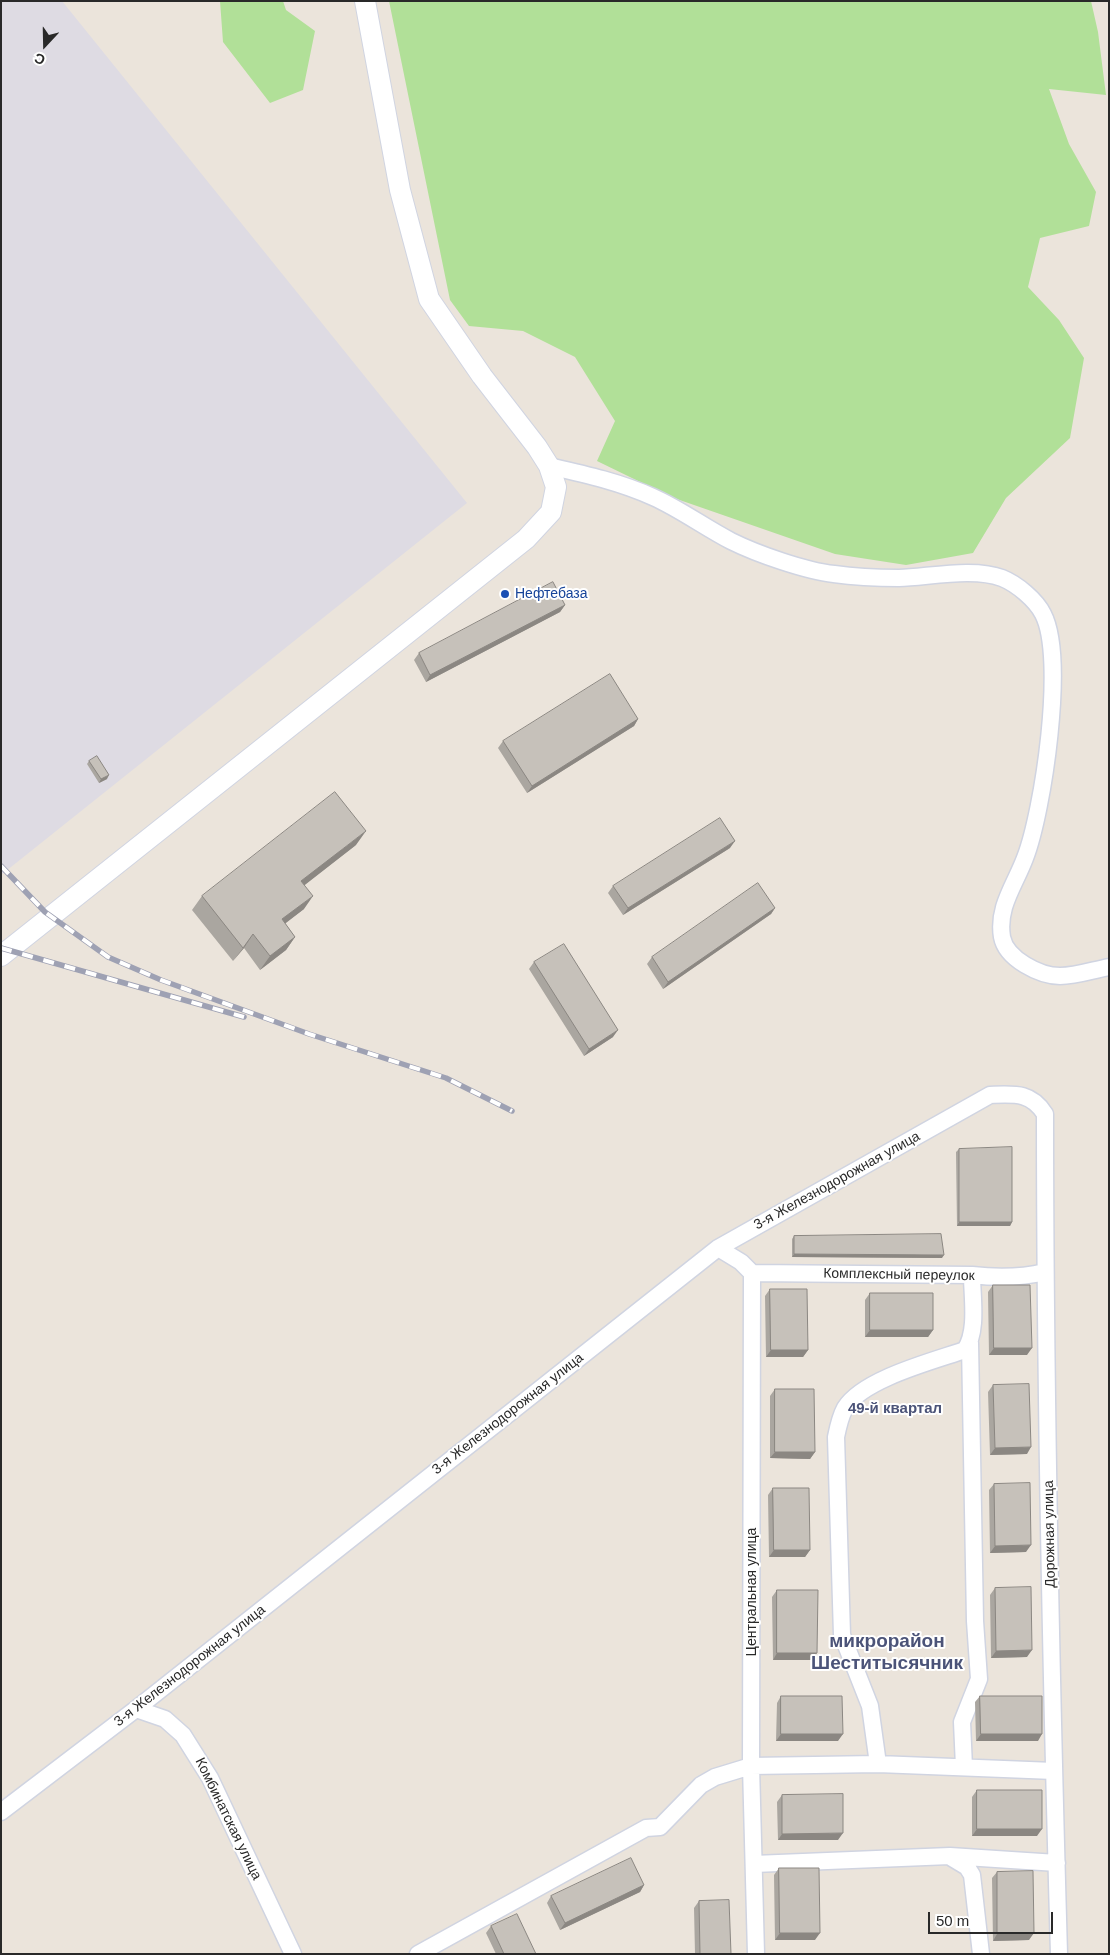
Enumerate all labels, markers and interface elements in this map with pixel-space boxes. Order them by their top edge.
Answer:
north arrow [20,20,70,70]
text: С [32,50,47,68]
place label: Нефтебаза [515,586,588,602]
marker: Нефтебаза [499,588,511,600]
street label: 3-я Железнодорожная улица [751,1128,923,1234]
street label: Комплексный переулок [823,1265,975,1285]
street label: 3-я Железнодорожная улица [429,1350,587,1478]
district label: 49-й квартал [848,1400,942,1418]
street label: Дорожная улица [1041,1480,1059,1588]
street label: Центральная улица [744,1528,760,1656]
street label: 3-я Железнодорожная улица [111,1602,269,1730]
district label: микрорайон Шеститысячник [811,1631,963,1675]
street label: Комбинатская улица [191,1755,265,1883]
scale bar [930,1902,1055,1934]
text: 50 m [936,1912,969,1929]

